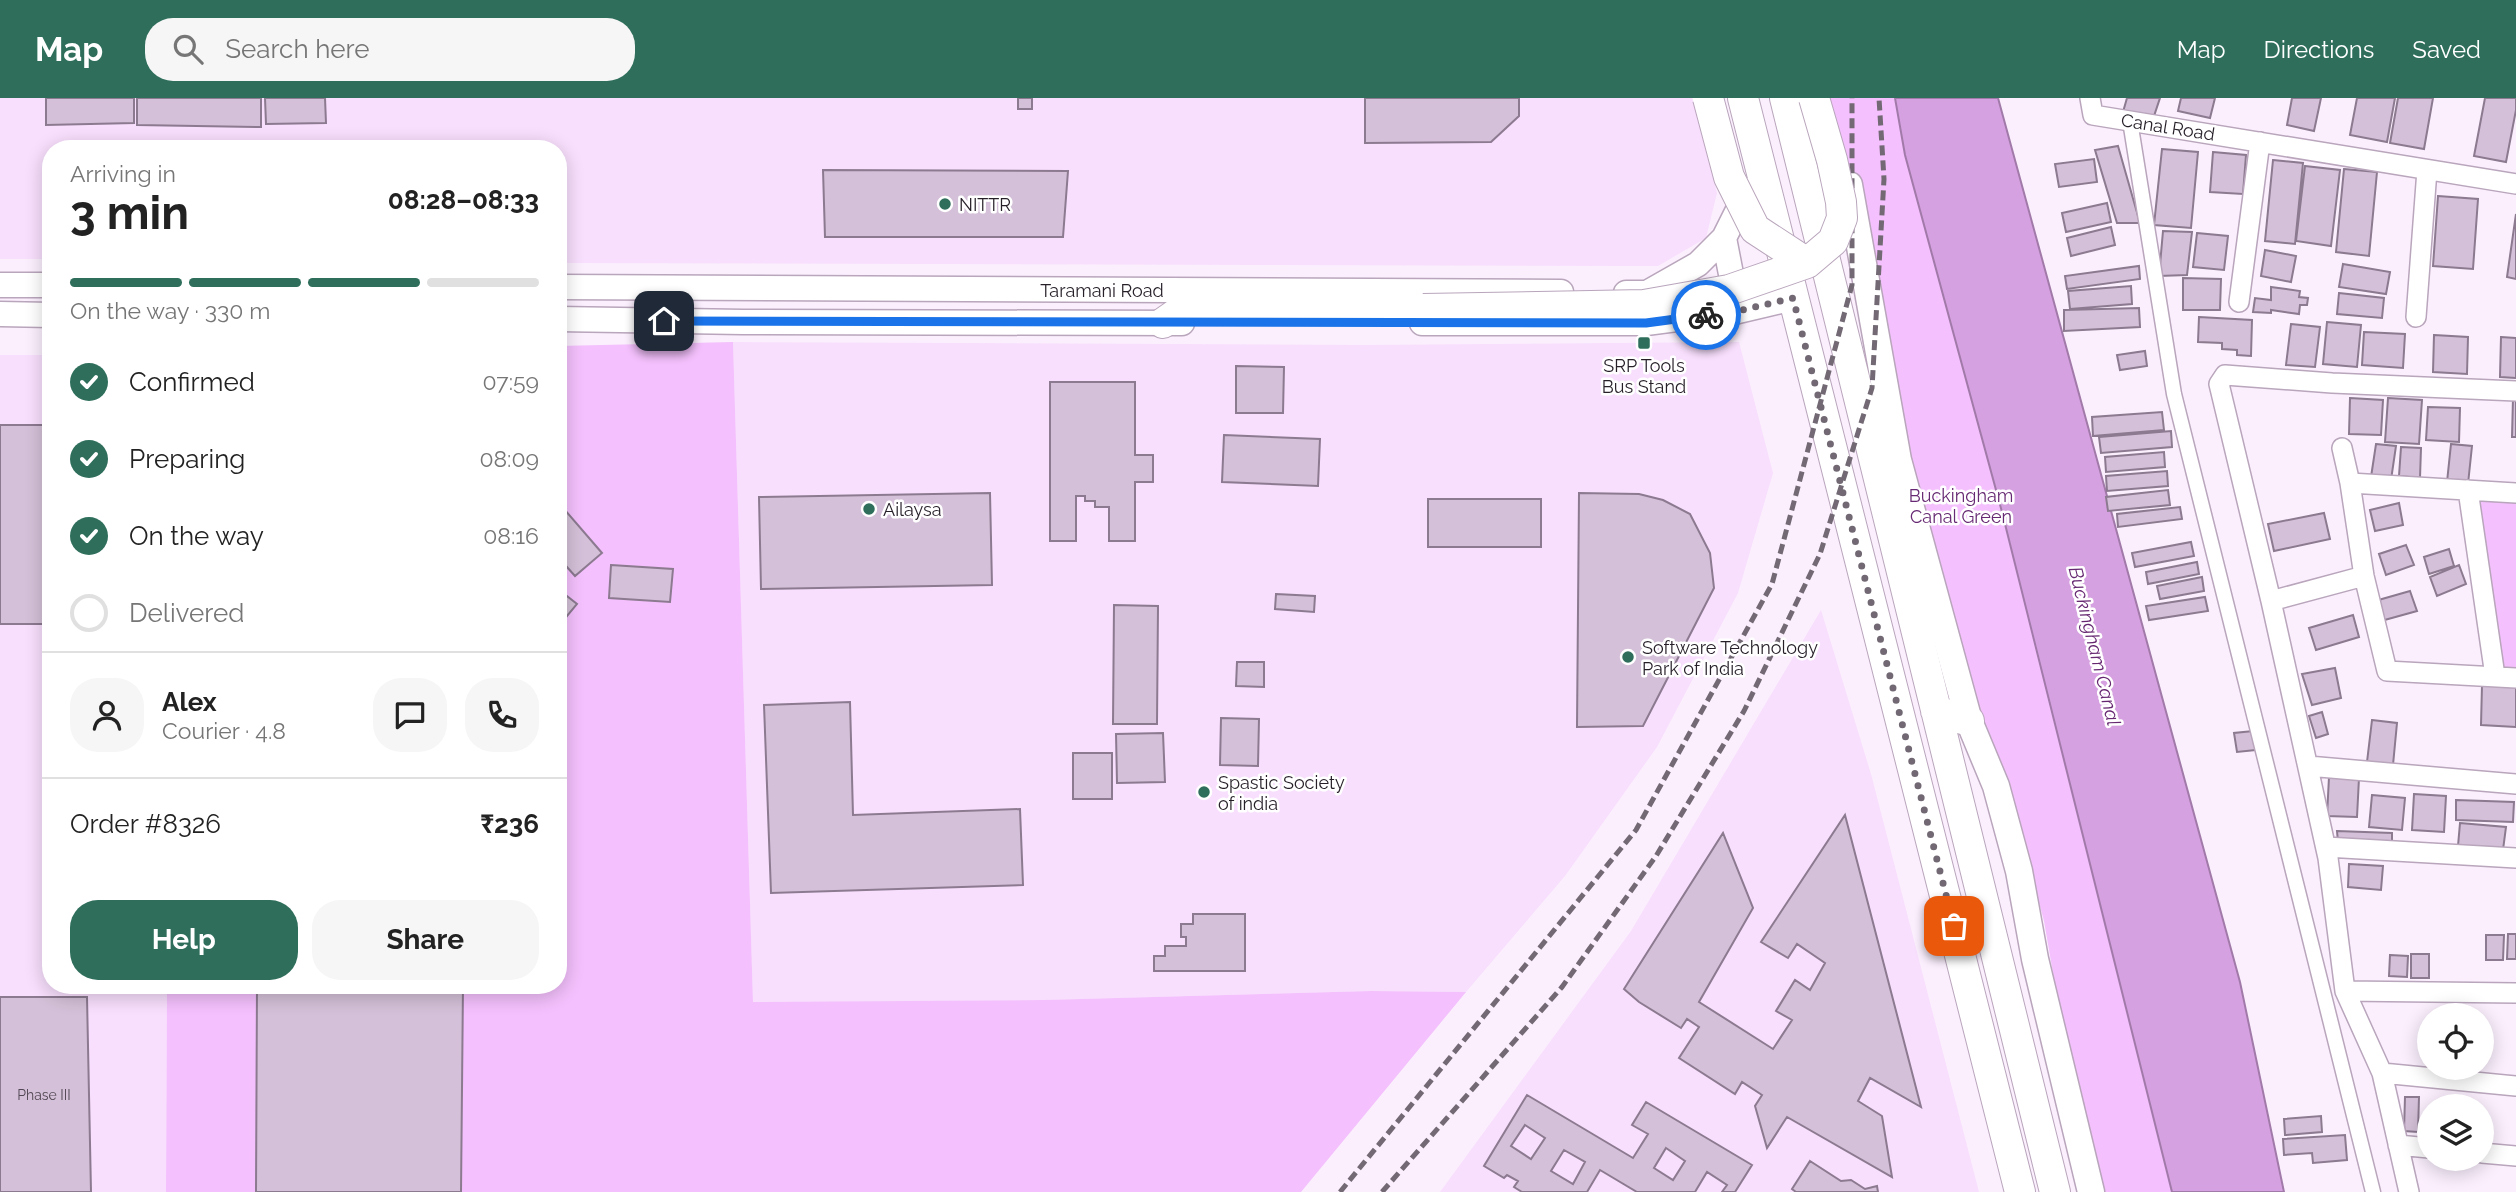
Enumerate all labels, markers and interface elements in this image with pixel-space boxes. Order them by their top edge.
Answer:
search box [145,18,635,81]
text: Map [35,30,103,69]
icon: search [169,30,207,68]
text: Search here [225,34,370,64]
text: Map [2177,35,2226,64]
text: Directions [2264,35,2374,64]
text: Saved [2412,35,2481,64]
street label: Canal Road [2120,109,2216,145]
text: Arriving in [70,160,176,187]
text: 08:28–08:33 [388,185,539,215]
text: 3 min [70,186,189,240]
place label: NITTR [959,194,1011,215]
marker: NITTR [937,196,953,212]
street label: Taramani Road [1040,280,1164,301]
courier [1671,280,1741,350]
pin [634,291,694,351]
icon: bike [1687,296,1725,334]
text: On the way · 330 m [70,297,270,324]
icon: home [645,302,683,340]
marker: SRP Tools Bus Stand [1636,335,1652,351]
place label: SRP Tools Bus Stand [1602,355,1686,397]
icon: check [70,363,108,401]
text: Confirmed [129,367,255,397]
text: 07:59 [482,368,539,395]
icon: check [70,440,108,478]
text: Preparing [129,444,245,474]
text: 08:09 [479,445,539,472]
park label: Buckingham Canal Green [1909,485,2013,527]
place label: Ailaysa [883,499,942,520]
marker: Ailaysa [861,501,877,517]
icon: check [70,517,108,555]
text: On the way [129,521,264,551]
text: 08:16 [483,522,539,549]
water label: Buckingham Canal [2065,564,2125,728]
text: Delivered [129,598,244,628]
place label: Software Technology Park of India [1642,637,1818,679]
marker: Software Technology Park of India [1620,649,1636,665]
button: person [70,678,144,752]
button: chat [373,678,447,752]
button: phone [465,678,539,752]
text: Alex [162,687,217,717]
text: Courier · 4.8 [162,717,286,744]
place label: Spastic Society of india [1218,772,1345,814]
marker: Spastic Society of india [1196,784,1212,800]
text: Order #8326 [70,809,221,839]
text: ₹236 [480,809,539,839]
pin [1924,896,1984,956]
button: Help [70,900,298,980]
button: Share [312,900,539,980]
icon: bag [1935,907,1973,945]
map controls [2417,1003,2494,1171]
button: locate [2417,1003,2494,1080]
house number: Phase III [17,1087,71,1103]
button: layers [2417,1094,2494,1171]

